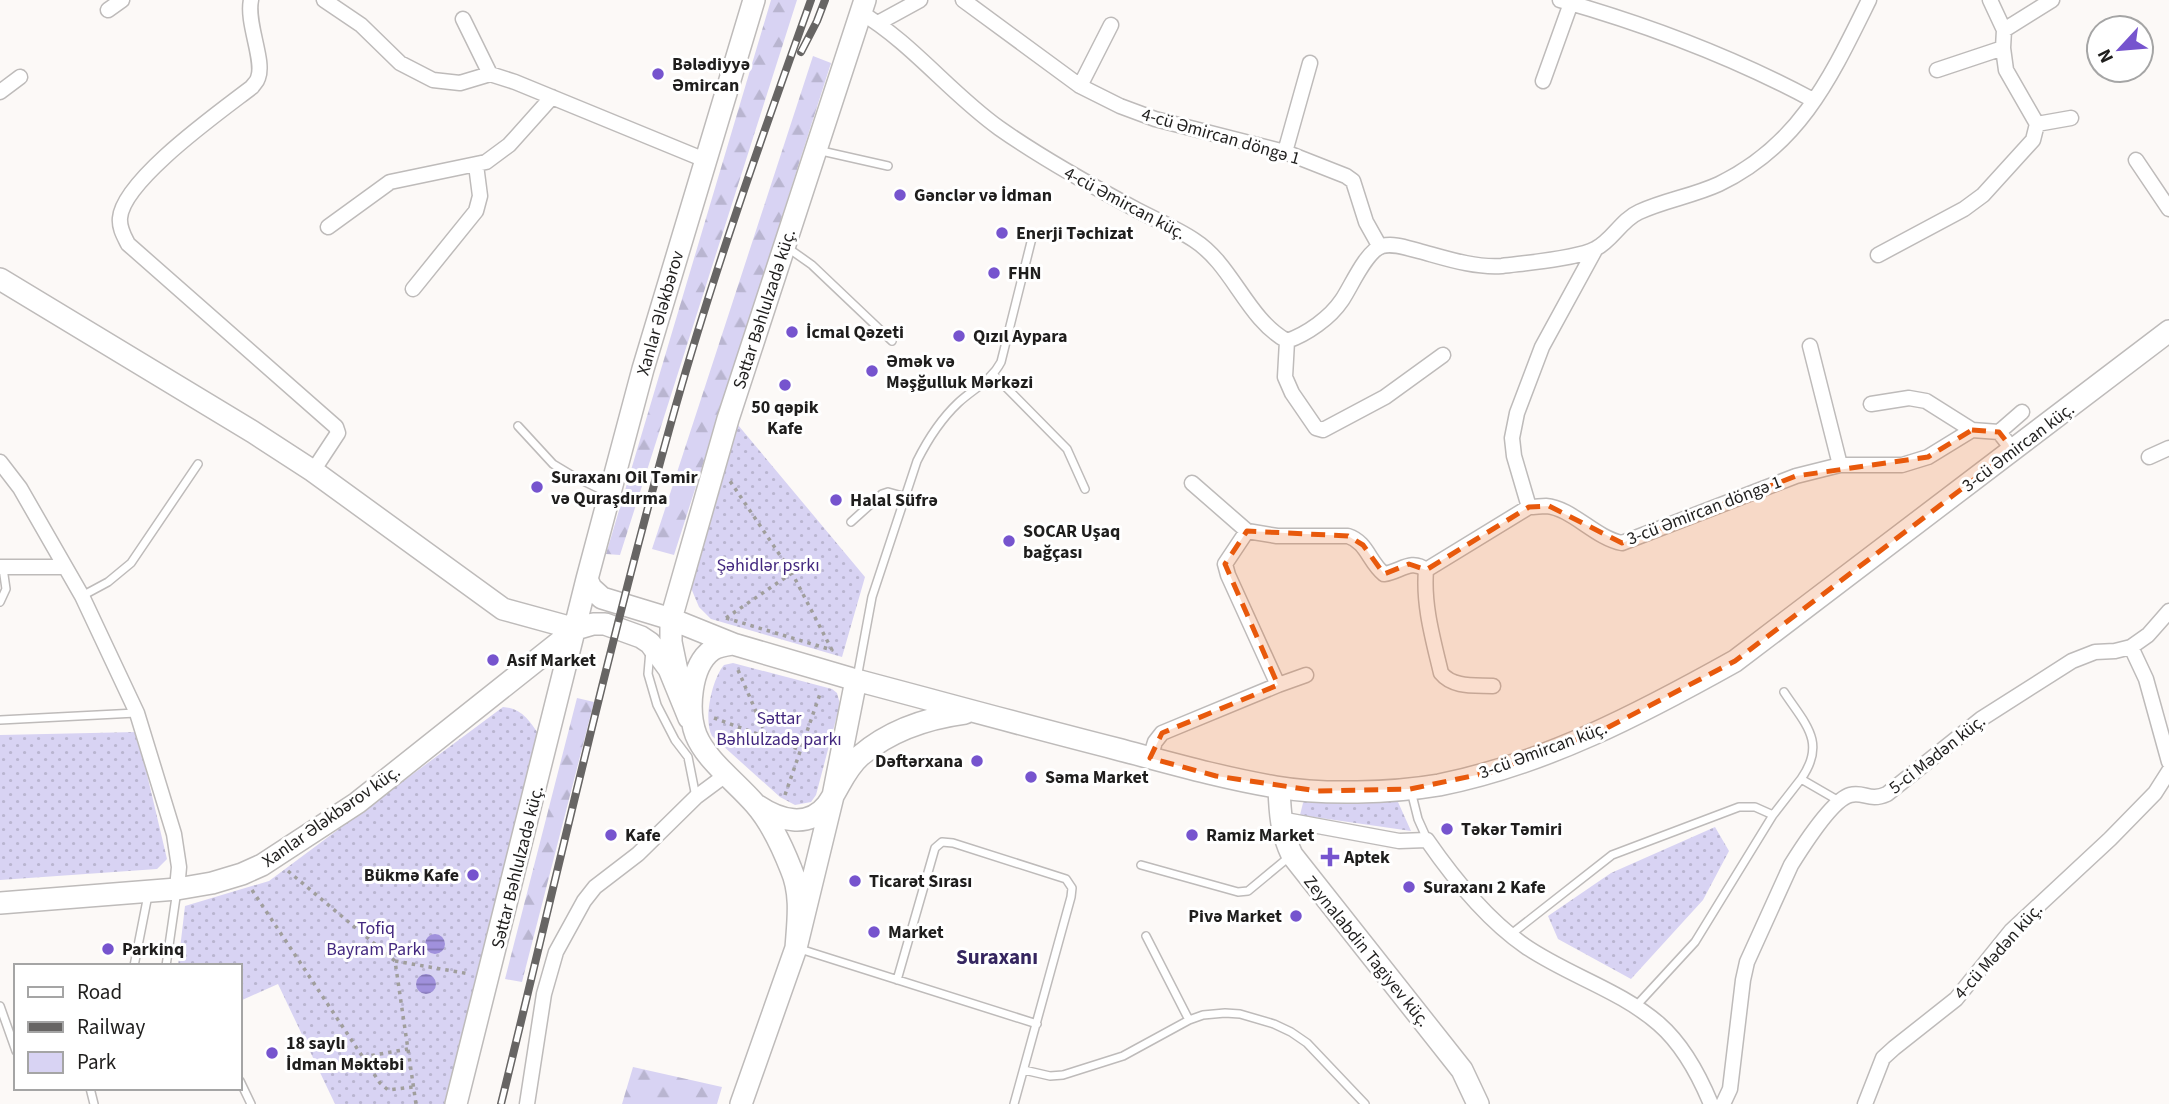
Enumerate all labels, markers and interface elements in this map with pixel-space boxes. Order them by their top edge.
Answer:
north arrow [2085,14,2155,84]
text: N [2091,44,2121,67]
place label: Bələdiyyə Əmircan [672,52,750,98]
marker: Bələdiyyə Əmircan [650,66,666,82]
street label: 4-cü Əmircan döngə 1 [1139,102,1303,171]
street label: 4-cü Əmircan küç. [1059,161,1190,246]
place label: Gənclər və İdman [914,183,1052,208]
marker: Gənclər və İdman [892,187,908,203]
place label: Enerji Təchizat [1016,221,1133,246]
marker: Enerji Təchizat [994,225,1010,241]
street label: Səttar Bəhlulzadə küç. [727,226,802,392]
street label: Xanlar Ələkbərov [631,247,690,378]
place label: FHN [1008,261,1042,286]
marker: FHN [986,265,1002,281]
place label: İcmal Qəzeti [806,320,904,345]
marker: İcmal Qəzeti [784,324,800,340]
place label: Qızıl Aypara [973,324,1067,349]
marker: Qızıl Aypara [951,328,967,344]
place label: Əmək və Məşğulluk Mərkəzi [886,349,1033,395]
marker: Əmək və Məşğulluk Mərkəzi [864,363,880,379]
marker: 50 qəpik Kafe [777,377,793,393]
place label: 50 qəpik Kafe [751,395,819,441]
street label: 3-cü Əmircan küç. [1957,397,2080,498]
place label: Suraxanı Oil Təmir və Quraşdırma [551,465,699,511]
street label: 3-cü Əmircan döngə 1 [1623,469,1785,552]
marker: Suraxanı Oil Təmir və Quraşdırma [529,479,545,495]
place label: Halal Süfrə [850,488,938,513]
marker: Halal Süfrə [828,492,844,508]
place label: SOCAR Uşaq bağçası [1023,519,1120,565]
marker: SOCAR Uşaq bağçası [1001,533,1017,549]
park label: Şəhidlər psrkı [716,553,820,578]
place label: Asif Market [506,648,596,673]
marker: Asif Market [485,652,501,668]
park label: Səttar Bəhlulzadə parkı [716,706,842,752]
street label: 5-ci Mədən küç. [1884,709,1991,800]
street label: 3-cü Əmircan küç. [1476,716,1611,785]
place label: Dəftərxana [875,749,963,774]
marker: Dəftərxana [969,753,985,769]
street label: Xanlar Ələkbərov küç. [257,759,405,874]
place label: Səma Market [1045,765,1149,790]
marker: Səma Market [1023,769,1039,785]
street label: Səttar Bəhlulzadə küç. [485,783,550,951]
place label: Təkər Təmiri [1461,817,1562,842]
marker: Təkər Təmiri [1439,821,1455,837]
place label: Kafe [625,823,661,848]
place label: Ramiz Market [1206,823,1315,848]
marker: Kafe [603,827,619,843]
marker: Ramiz Market [1184,827,1200,843]
place label: Aptek [1343,845,1390,870]
marker: Aptek [1322,849,1338,865]
place label: Bükmə Kafe [364,863,459,888]
marker: Bükmə Kafe [465,867,481,883]
place label: Ticarət Sırası [869,869,972,894]
street label: Zeynalabdin Tagiyev küç. [1298,870,1436,1032]
marker: Ticarət Sırası [847,873,863,889]
place label: Suraxanı 2 Kafe [1423,875,1546,900]
marker: Suraxanı 2 Kafe [1401,879,1417,895]
street label: 4-cü Mədən küç. [1948,898,2048,1005]
place label: Pivə Market [1188,904,1282,929]
marker: Pivə Market [1288,908,1304,924]
park label: Tofiq Bayram Parkı [326,916,426,962]
place label: Market [888,920,944,945]
marker: Market [866,924,882,940]
place label: Parkinq [122,937,184,962]
marker: Parkinq [100,941,116,957]
district label: Suraxanı [956,942,1038,972]
legend [14,964,242,1090]
text: Road [77,977,122,1007]
text: Railway [77,1012,145,1042]
place label: 18 saylı İdman Məktəbi [286,1031,404,1077]
marker: 18 saylı İdman Məktəbi [264,1045,280,1061]
text: Park [77,1047,117,1077]

